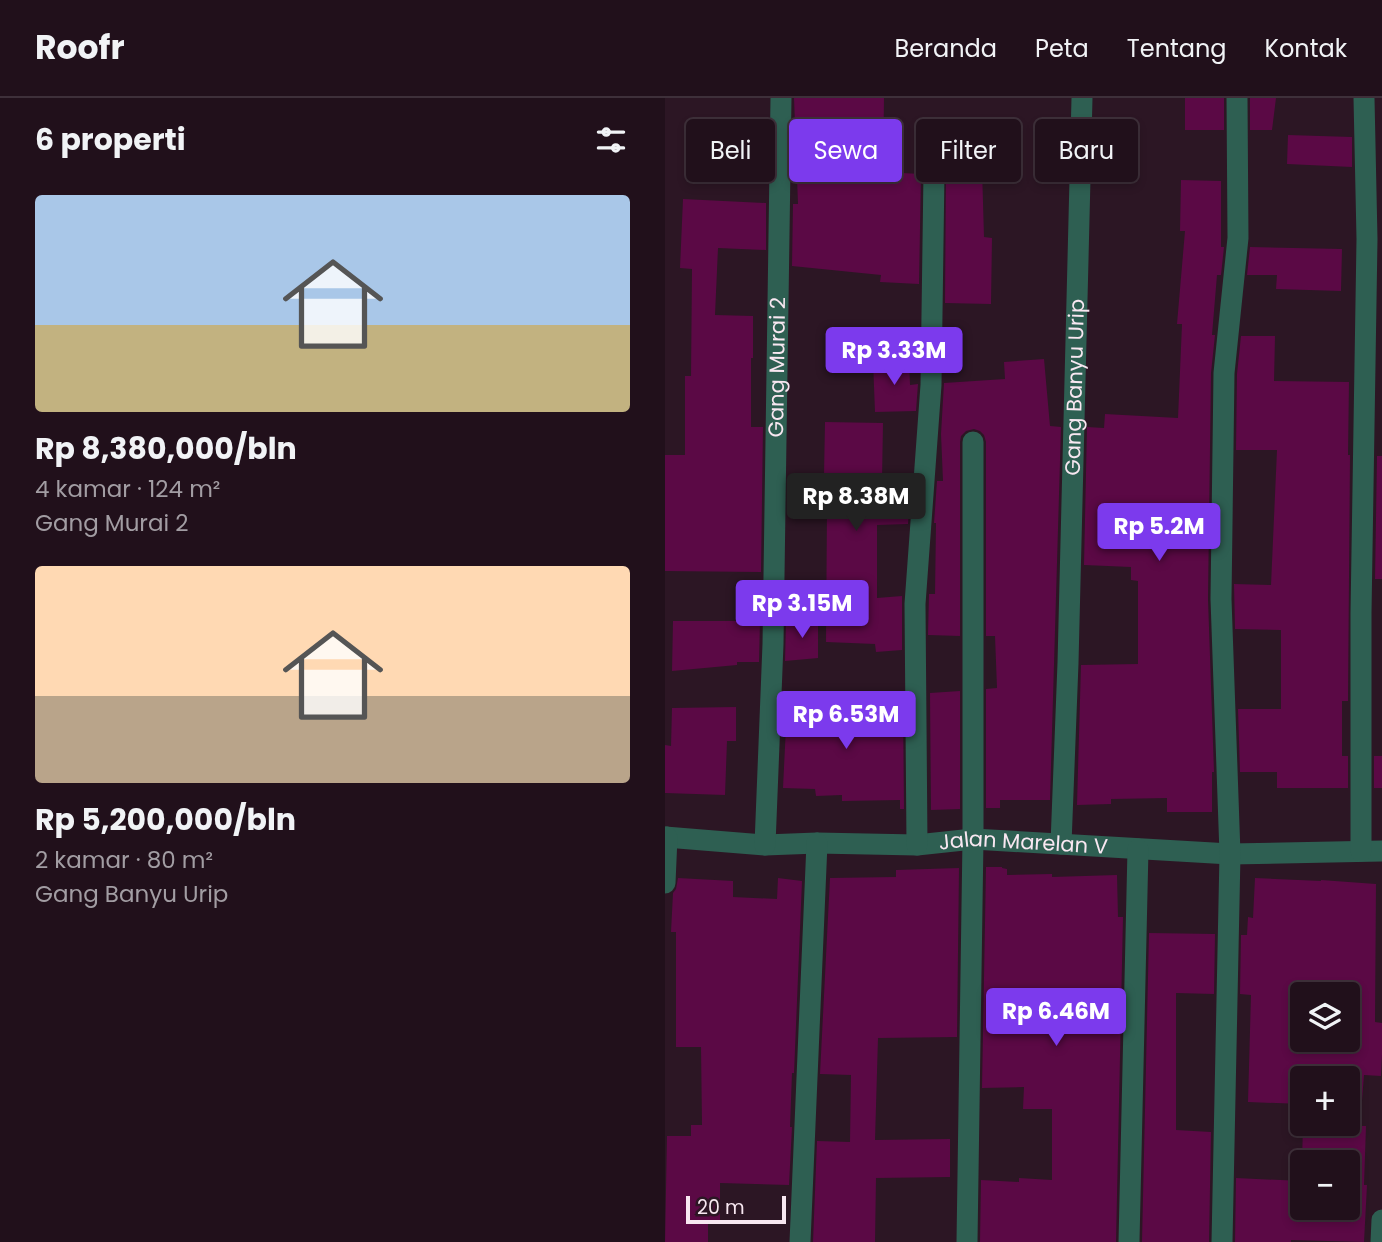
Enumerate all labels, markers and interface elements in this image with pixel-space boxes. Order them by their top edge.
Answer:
text: Roofr [35,24,125,71]
text: Beranda [894,32,997,65]
text: Peta [1035,32,1089,65]
text: Tentang [1127,32,1227,65]
text: Kontak [1265,32,1347,65]
text: 6 properti [35,118,186,161]
chip: Beli [686,119,775,182]
chip: Sewa [789,119,902,182]
chip: Filter [916,119,1021,182]
chip: Baru [1035,119,1138,182]
icon: filters [592,121,630,159]
icon: home [270,241,396,367]
street label: Gang Murai 2 [761,297,792,438]
street label: Gang Banyu Urip [1058,299,1091,476]
pin: Rp 3.33M [822,328,966,387]
text: Rp 3.33M [842,334,946,366]
text: Rp 8,380,000/bln [35,427,297,470]
text: 4 kamar · 124 m² [35,473,220,505]
pin: Rp 8.38M [784,474,928,533]
text: Rp 8.38M [803,480,909,512]
pin: Rp 5.2M [1094,504,1224,563]
text: Gang Murai 2 [35,507,189,539]
text: Rp 5.2M [1113,510,1205,542]
pin: Rp 3.15M [730,580,874,640]
text: Rp 3.15M [752,587,852,619]
icon: home [270,612,396,738]
pin: Rp 6.53M [774,692,918,751]
text: Rp 6.53M [793,698,899,730]
text: Rp 5,200,000/bln [35,798,296,841]
street label: Jalan Marelan V [937,824,1109,861]
text: 2 kamar · 80 m² [35,844,213,876]
text: Gang Banyu Urip [35,878,228,910]
map controls [1290,982,1360,1220]
button: layers [1290,982,1360,1052]
pin: Rp 6.46M [984,988,1128,1048]
text: Rp 6.46M [1002,995,1110,1027]
button: + [1290,1066,1360,1136]
button: − [1290,1150,1360,1220]
scale bar [686,1193,786,1225]
text: 20 m [697,1194,745,1221]

